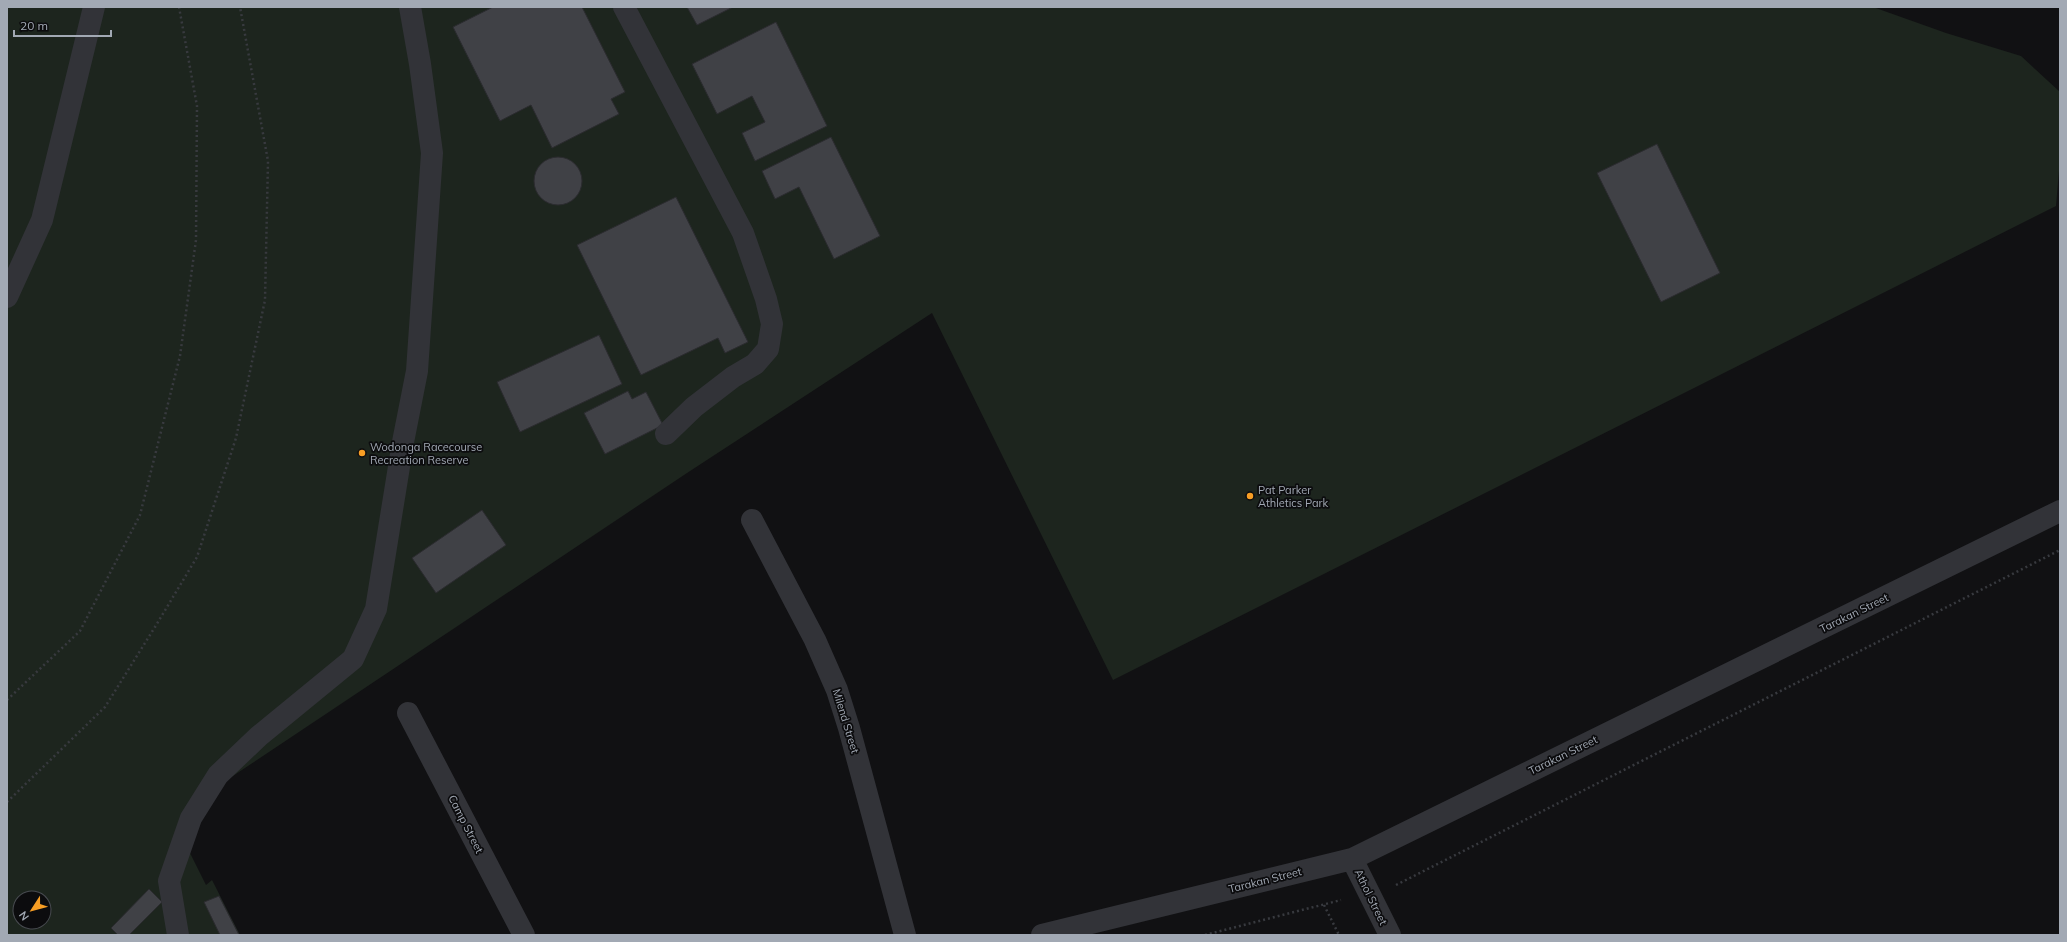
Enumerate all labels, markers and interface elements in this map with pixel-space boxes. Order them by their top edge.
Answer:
scale bar [14,12,111,38]
text: 20 m [20,18,48,33]
place label: Wodonga Racecourse Recreation Reserve [370,440,482,467]
marker: Wodonga Racecourse Recreation Reserve [357,448,367,458]
place label: Pat Parker Athletics Park [1258,483,1329,510]
marker: Pat Parker Athletics Park [1245,491,1255,501]
street label: Tarakan Street [1817,590,1891,636]
street label: Milend Street [830,687,863,755]
street label: Tarakan Street [1526,732,1600,778]
street label: Camp Street [445,793,487,856]
street label: Tarakan Street [1227,864,1303,896]
street label: Athol Street [1351,867,1391,927]
north arrow [12,890,52,930]
text: N [16,908,32,923]

